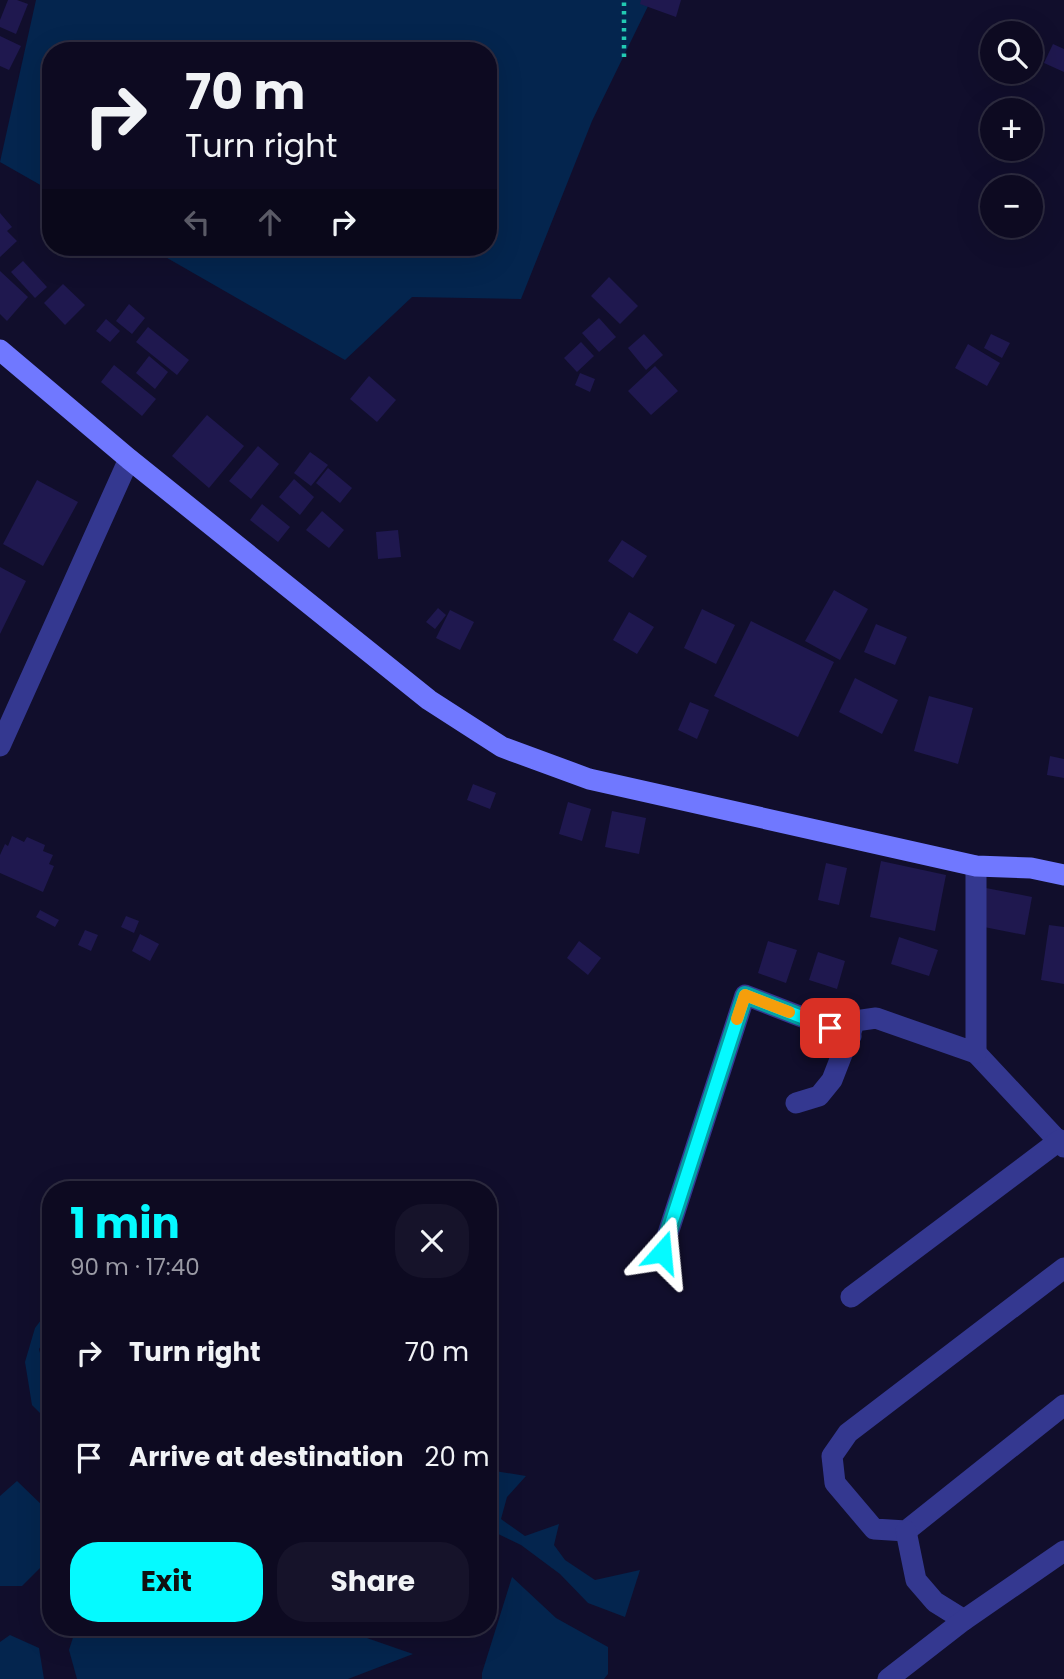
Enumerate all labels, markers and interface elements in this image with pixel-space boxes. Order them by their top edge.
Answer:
map controls [980,21,1043,238]
button: search [980,21,1043,84]
text: 70 m [185,58,305,126]
icon: right [70,70,161,161]
button: + [980,98,1043,161]
text: Turn right [185,123,337,168]
button: − [980,175,1043,238]
icon: left [178,203,216,241]
icon: ahead [251,203,289,241]
icon: right [324,203,362,241]
pin [800,998,860,1058]
icon: arrive [811,1009,849,1047]
text: 1 min [70,1194,180,1253]
button: close [395,1204,469,1278]
position arrow [625,1215,699,1289]
text: 90 m · 17:40 [70,1251,200,1283]
icon: right [70,1334,108,1372]
text: Turn right [129,1334,261,1370]
text: 70 m [405,1334,469,1370]
icon: arrive [70,1439,108,1477]
text: Arrive at destination [129,1439,404,1475]
text: 20 m [425,1439,490,1475]
button: Exit [70,1542,263,1622]
button: Share [277,1542,469,1622]

